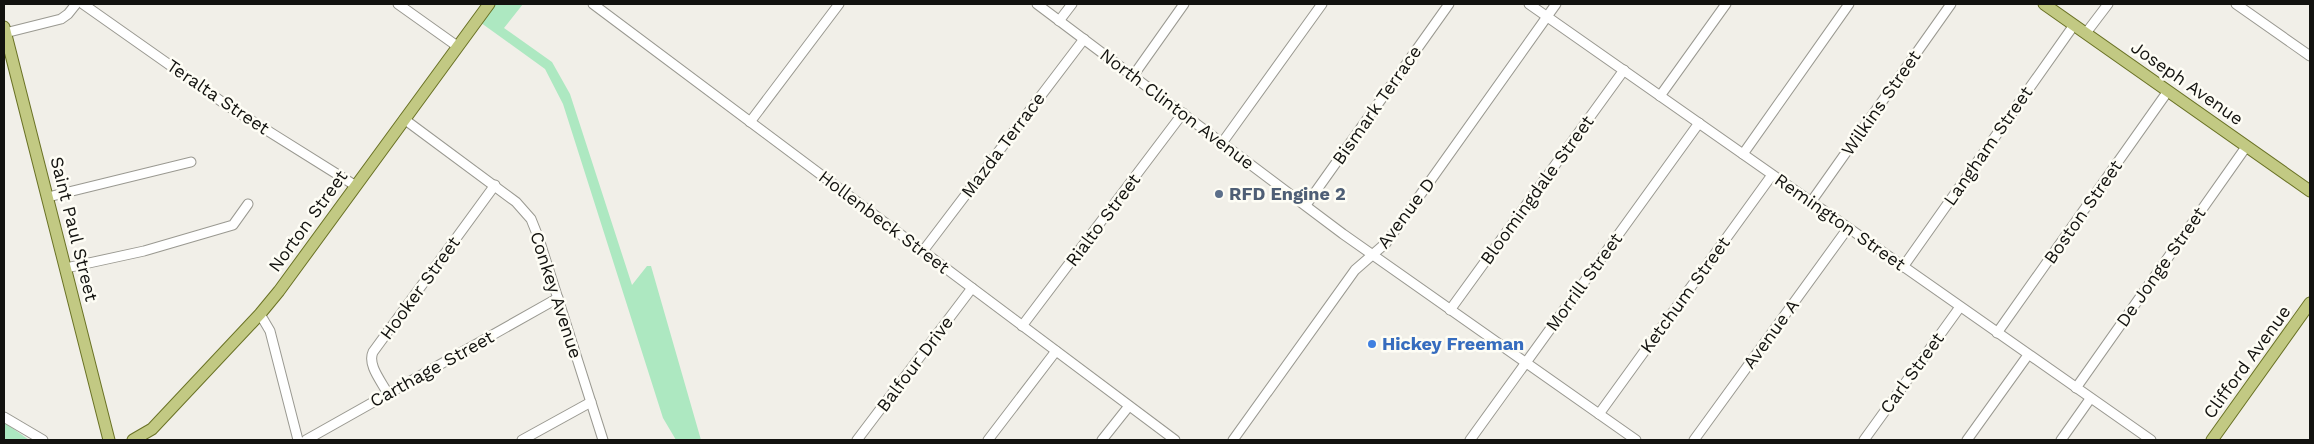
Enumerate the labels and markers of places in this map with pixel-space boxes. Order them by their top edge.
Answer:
place label: RFD Engine 2 [1229,183,1346,204]
marker: RFD Engine 2 [1213,188,1225,200]
place label: Hickey Freeman [1382,333,1524,354]
marker: Hickey Freeman [1366,338,1378,350]

